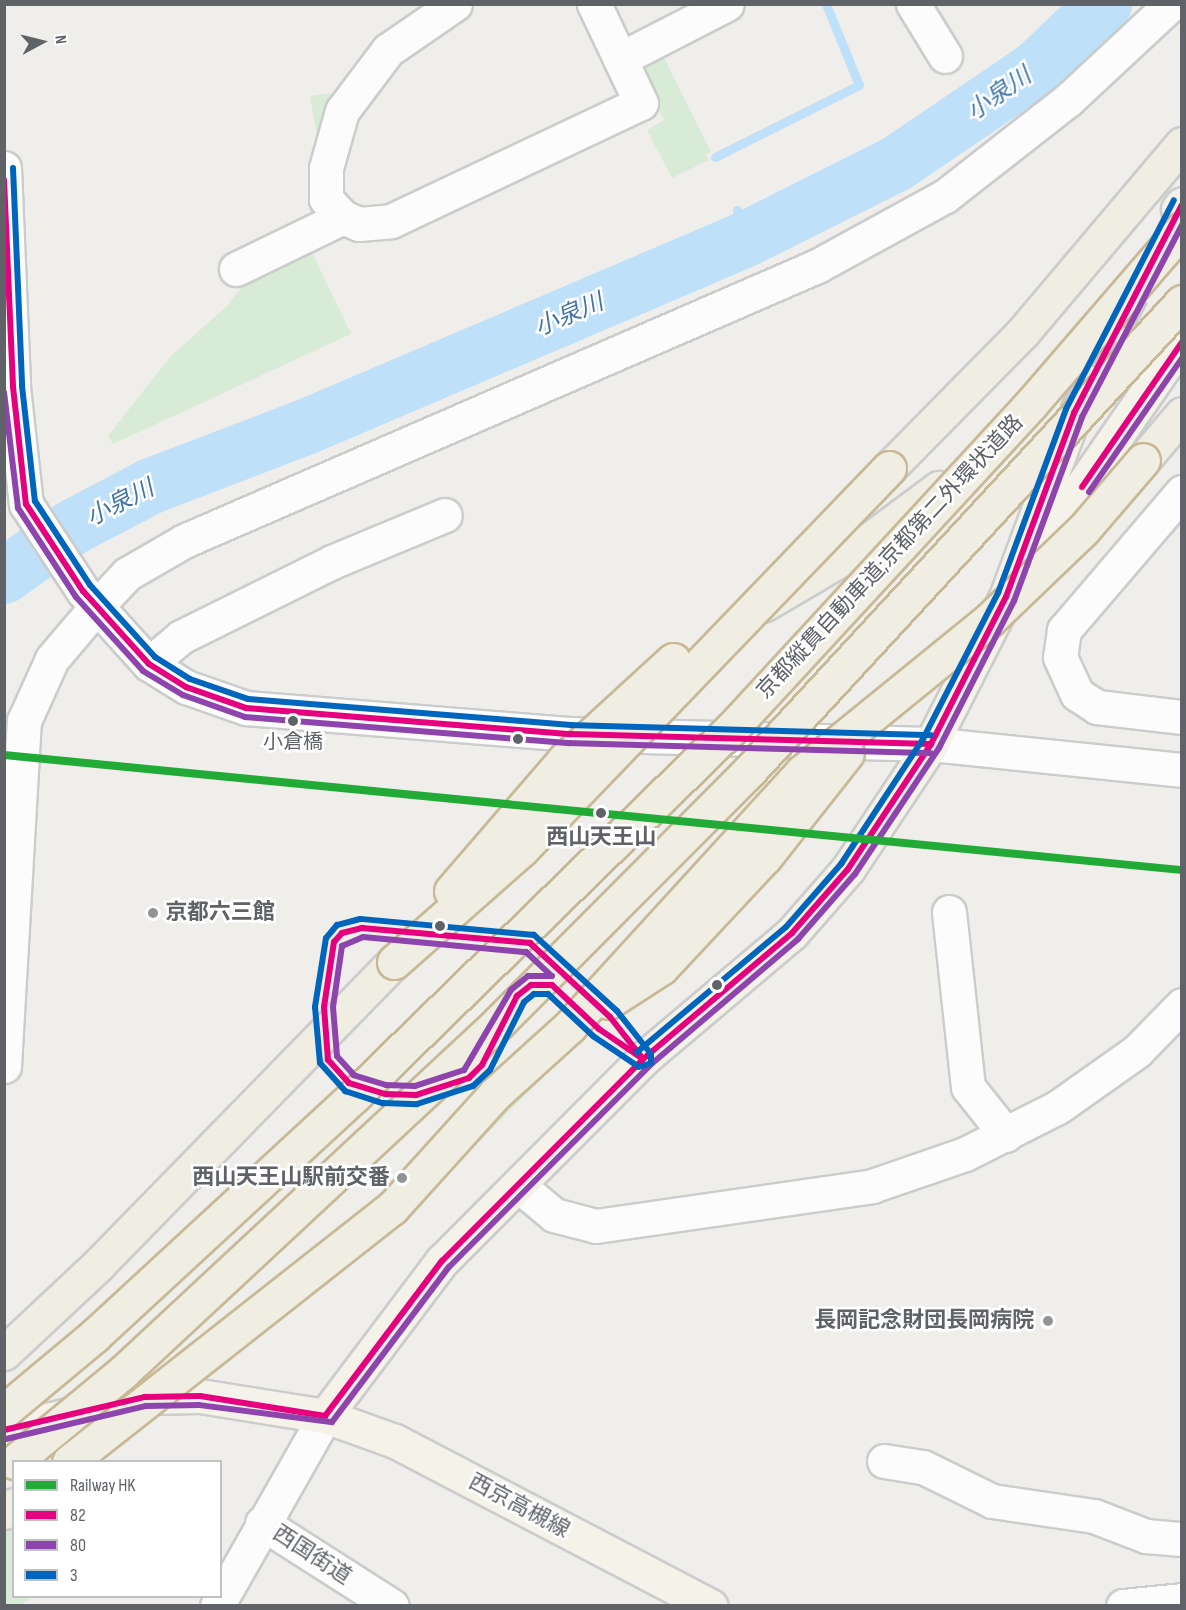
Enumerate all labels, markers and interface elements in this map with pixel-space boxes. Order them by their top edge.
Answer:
north arrow [12,12,72,72]
text: N [50,34,70,45]
water label: 小泉川 [961,62,1037,126]
water label: 小泉川 [530,288,608,342]
street label: 京都縦貫自動車道;京都第二外環状道路 [751,410,1029,704]
water label: 小泉川 [81,474,159,532]
marker: 小倉橋 [287,715,299,727]
place label: 小倉橋 [263,730,323,754]
unlabelled marker [512,733,524,745]
marker: 西山天王山 [592,804,610,822]
place label: 西山天王山 [546,825,656,851]
place label: 京都六三館 [165,900,275,926]
marker: 京都六三館 [146,906,160,920]
unlabelled marker [434,920,446,932]
unlabelled marker [711,979,723,991]
place label: 西山天王山駅前交番 [192,1165,390,1191]
marker: 西山天王山駅前交番 [395,1171,409,1185]
place label: 長岡記念財団長岡病院 [814,1308,1034,1334]
marker: 長岡記念財団長岡病院 [1039,1312,1057,1330]
legend [12,1460,222,1598]
street label: 西京高槻線 [464,1469,574,1543]
text: Railway HK [70,1475,136,1496]
text: 82 [70,1505,86,1526]
street label: 西国街道 [268,1520,356,1590]
text: 80 [70,1535,86,1556]
text: 3 [70,1565,78,1586]

